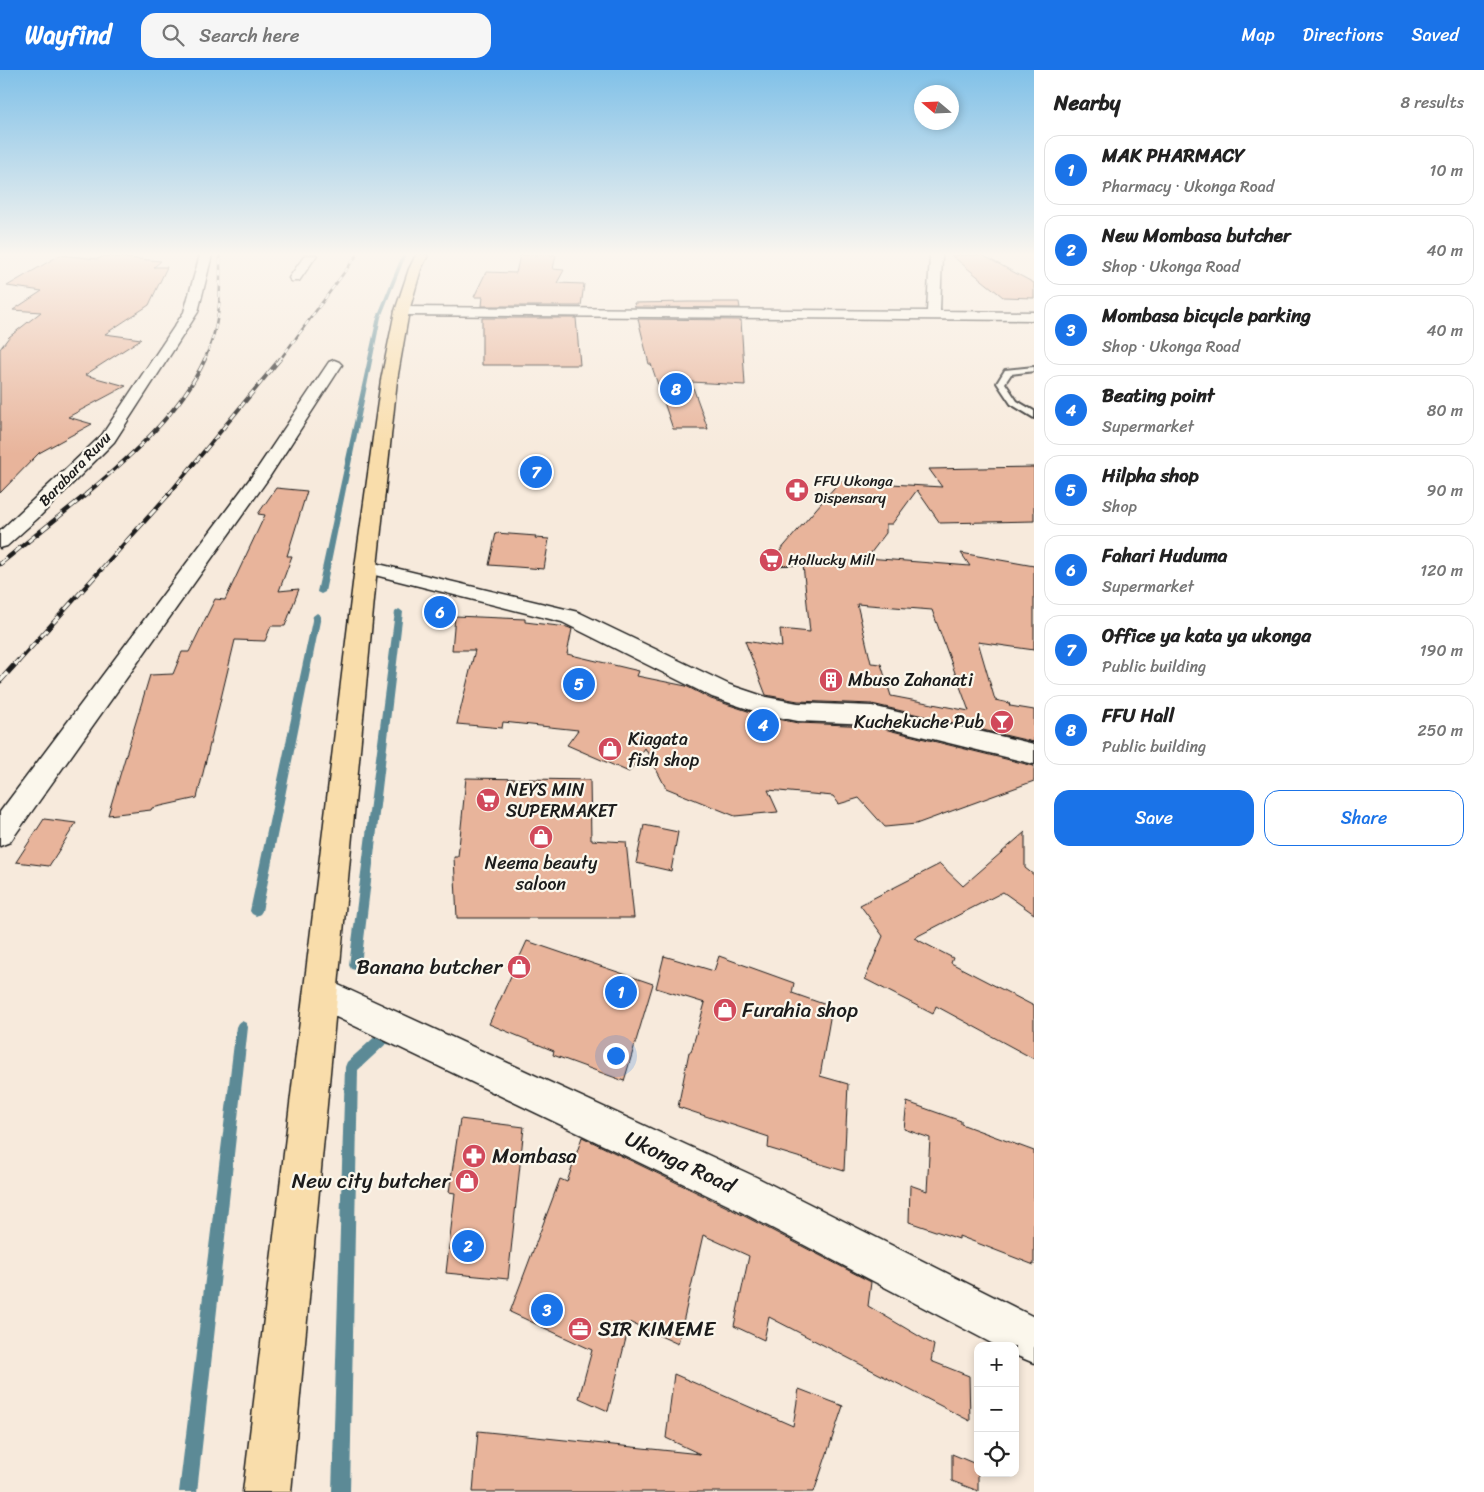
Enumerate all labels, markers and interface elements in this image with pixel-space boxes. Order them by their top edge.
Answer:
search box [141,13,491,58]
text: Wayfind [25,14,111,56]
text: Search here [199,19,299,52]
text: Map [1242,19,1275,51]
text: Directions [1303,19,1384,51]
text: Saved [1412,19,1459,51]
icon: search [159,21,187,49]
text: Nearby [1054,84,1120,122]
north arrow [914,85,959,130]
text: 8 results [1401,88,1464,117]
text: MAK PHARMACY [1102,139,1245,172]
text: 1 [1068,156,1074,185]
text: 10 m [1430,156,1463,185]
text: Pharmacy · Ukonga Road [1102,172,1274,201]
text: New Mombasa butcher [1102,219,1291,252]
text: 2 [1066,236,1076,265]
text: 40 m [1426,236,1463,265]
text: Shop · Ukonga Road [1102,252,1240,281]
text: Mombasa bicycle parking [1102,299,1311,332]
text: 3 [1067,316,1075,345]
text: 40 m [1426,316,1463,345]
text: Shop · Ukonga Road [1102,332,1240,361]
pin: 8 [660,370,692,408]
text: Beating point [1102,379,1214,412]
text: 4 [1066,396,1076,425]
text: 80 m [1427,396,1463,425]
text: Supermarket [1102,412,1194,441]
street label: Barabara Ruvu [32,425,118,513]
pin: 7 [520,453,552,491]
text: Hilpha shop [1102,459,1199,492]
place label: FFU Ukonga Dispensary [814,468,893,511]
text: 5 [1066,476,1076,505]
text: 90 m [1427,476,1463,505]
pharmacy icon: FFU Ukonga Dispensary [784,477,810,503]
text: Shop [1102,492,1137,521]
text: Fahari Huduma [1102,539,1227,572]
supermarket icon: Hollucky Mill [758,547,784,573]
place label: Hollucky Mill [788,547,876,573]
text: 6 [1066,556,1076,585]
text: 120 m [1420,556,1463,585]
text: Supermarket [1102,572,1194,601]
pin: 6 [424,593,456,631]
text: Office ya kata ya ukonga [1102,619,1311,652]
text: 7 [1066,636,1076,665]
text: 190 m [1420,636,1463,665]
text: Public building [1102,652,1206,681]
place label: Mbuso Zahanati [848,664,974,696]
pin: 5 [563,665,595,703]
building icon: Mbuso Zahanati [818,667,844,693]
text: FFU Hall [1102,699,1174,732]
pin: 4 [747,706,779,744]
place label: Kuchekuche Pub [854,706,984,738]
bar icon: Kuchekuche Pub [989,709,1015,735]
text: 8 [1066,716,1076,745]
text: 250 m [1417,716,1463,745]
place label: Kiagata fish shop [628,723,700,776]
text: Public building [1102,732,1206,761]
shop icon: Kiagata fish shop [597,736,623,762]
place label: NEYS MIN SUPERMAKET [506,774,618,827]
supermarket icon: NEYS MIN SUPERMAKET [475,787,501,813]
button: Save [1054,790,1254,846]
button: Share [1264,790,1464,846]
shop icon: Neema beauty saloon [528,824,554,850]
place label: Neema beauty saloon [485,847,598,900]
place label: Banana butcher [356,948,503,986]
shop icon: Banana butcher [506,954,532,980]
pin: 1 [605,973,637,1011]
place label: Furahia shop [742,991,858,1029]
shop icon: Furahia shop [712,997,738,1023]
your location [603,1043,629,1069]
street label: Ukonga Road [618,1120,743,1205]
place label: Mombasa [492,1137,577,1175]
pharmacy icon: Mombasa [461,1143,487,1169]
place label: New city butcher [292,1162,451,1200]
shop icon: New city butcher [454,1168,480,1194]
pin: 2 [452,1227,484,1265]
pin: 3 [531,1291,563,1329]
place label: SIR KIMEME [598,1310,717,1348]
office icon: SIR KIMEME [567,1316,593,1342]
map controls [974,1342,1019,1477]
button: + [974,1342,1019,1387]
button: − [974,1387,1019,1432]
button: locate [974,1432,1019,1477]

